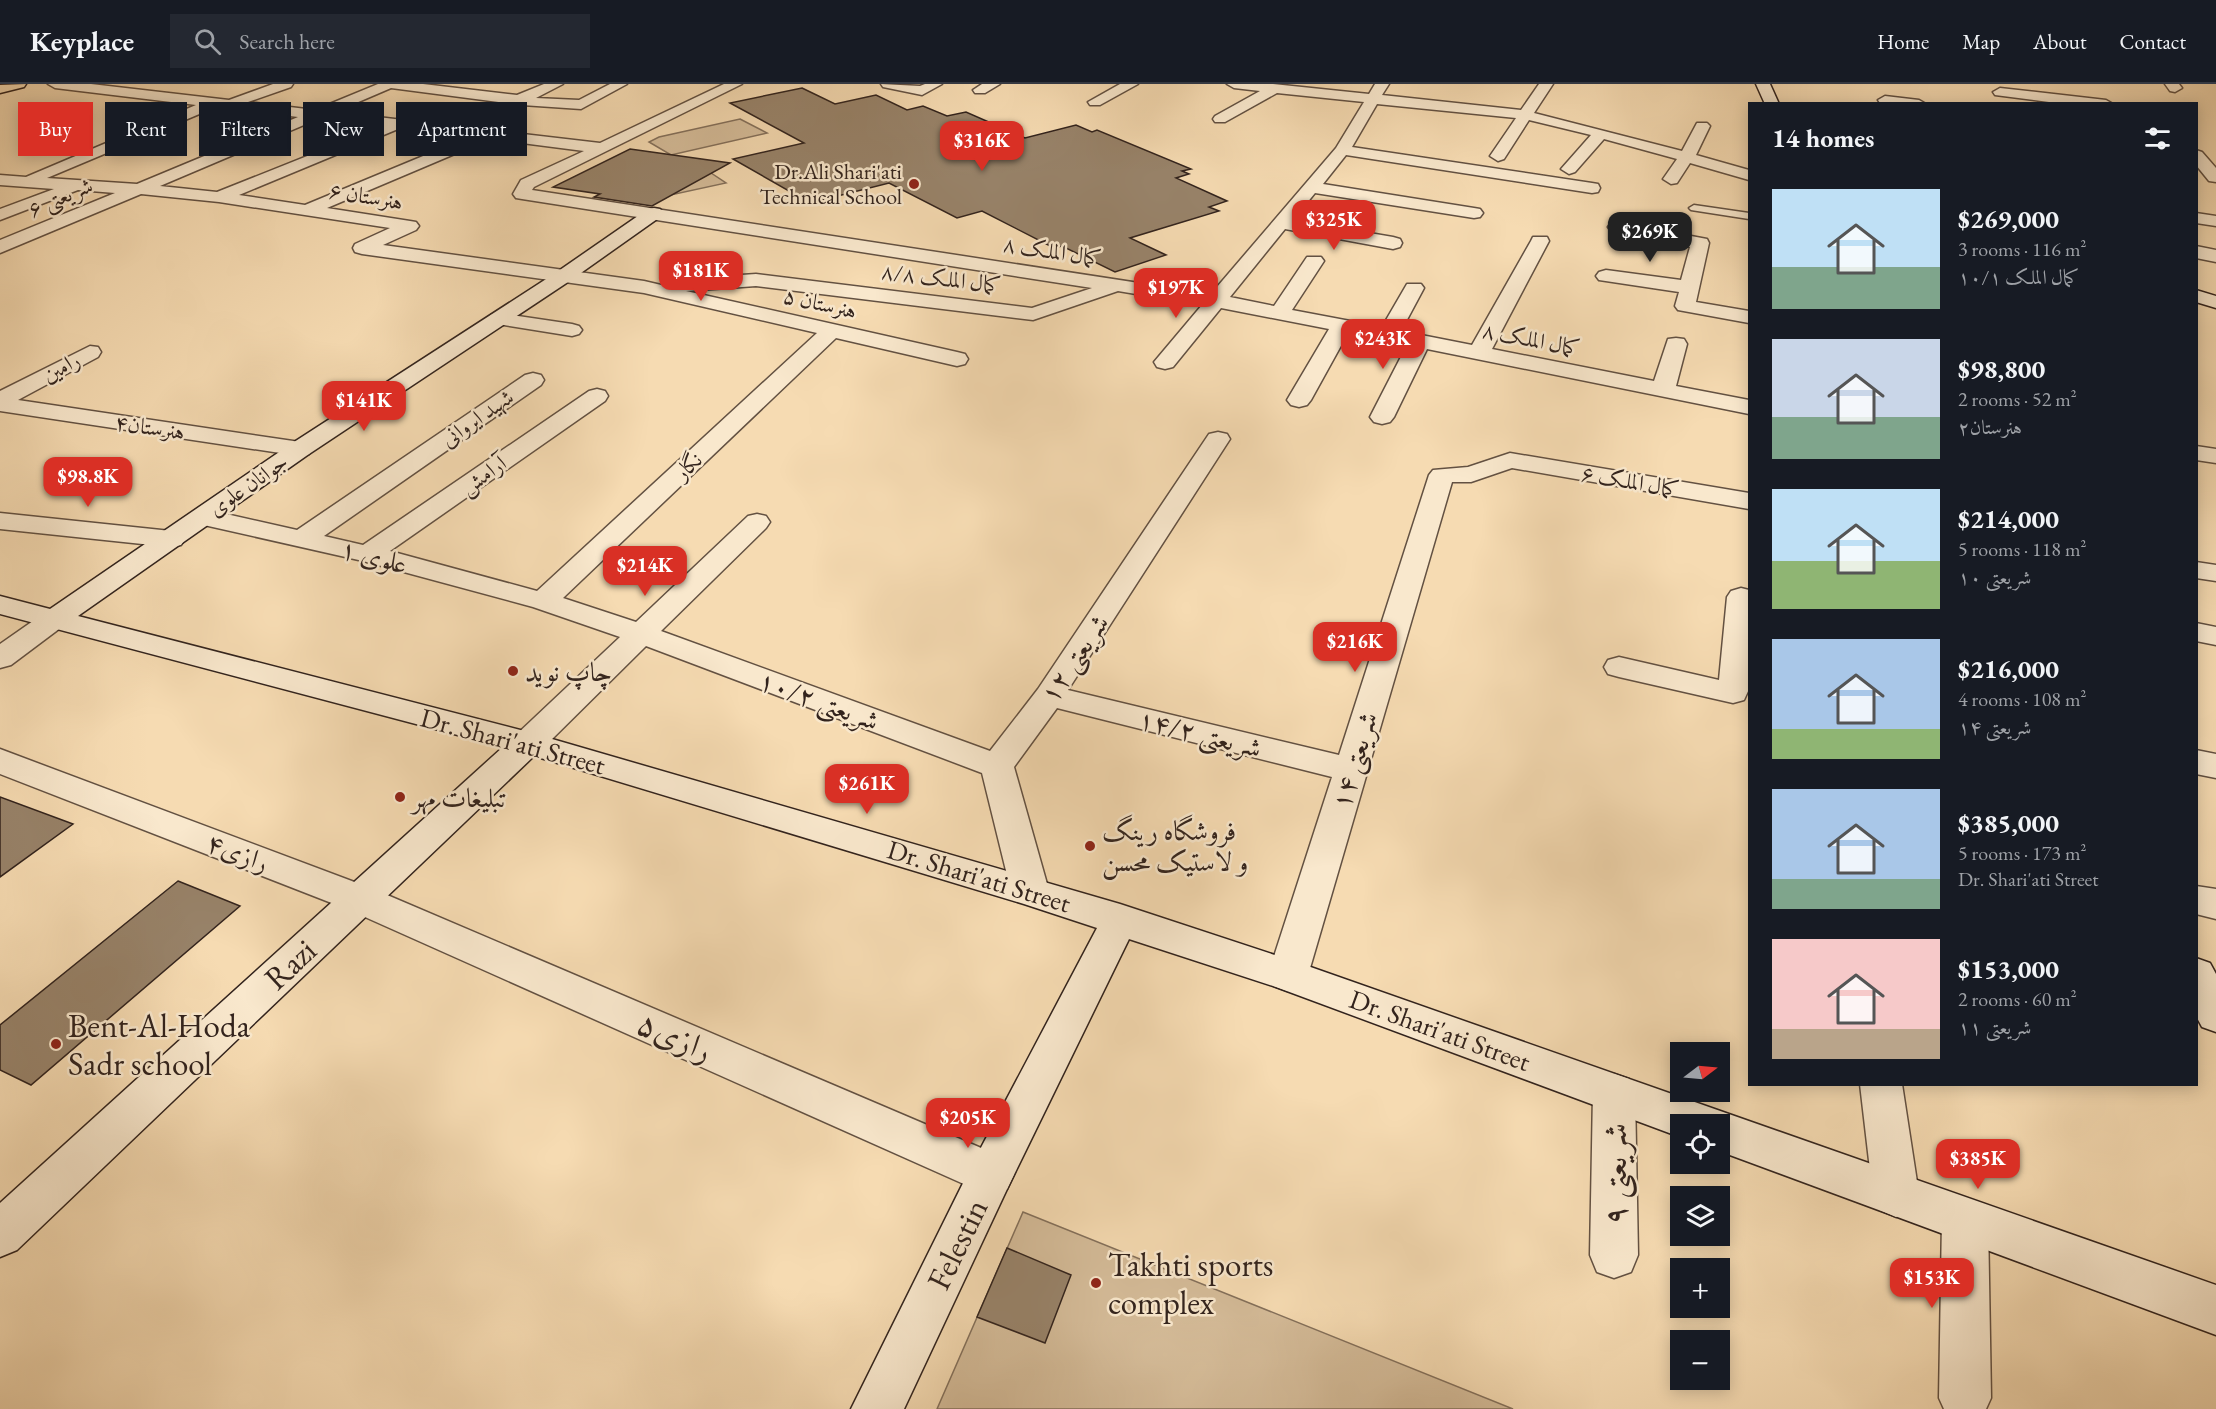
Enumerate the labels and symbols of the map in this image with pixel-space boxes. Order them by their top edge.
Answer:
pin: $316K [940,121,1024,172]
place label: Dr.Ali Shari'ati Technical School [760,157,902,211]
street label: شریعتی ۶ [23,170,97,225]
street label: هنرستان ۶ [327,175,405,217]
marker: Dr.Ali Shari'ati Technical School [907,177,921,191]
pin: $325K [1292,200,1376,251]
pin: $269K [1608,212,1692,263]
street label: کمال الملک ۸ [1001,229,1103,273]
pin: $181K [659,251,743,302]
street label: کمال الملک ۸/۸ [880,256,1002,300]
pin: $197K [1134,268,1218,319]
street label: هنرستان ۵ [780,280,860,326]
street label: کمال الملک ۸ [1480,315,1582,363]
pin: $243K [1341,319,1425,370]
street label: رامین [37,345,85,389]
pin: $141K [322,381,406,432]
street label: شهید ایروانی [435,382,519,454]
street label: هنرستان۴ [113,407,187,447]
street label: نگار [666,446,708,488]
street label: جوانان علوی [202,447,294,523]
street label: آرامش [454,447,514,502]
pin: $98.8K [39,457,137,508]
street label: کمال الملک ۶ [1579,458,1681,504]
street label: علوی ۱ [337,530,411,582]
pin: $214K [603,546,687,597]
street label: شریعتی ۱۲ [1032,607,1118,710]
pin: $216K [1313,622,1397,673]
place label: چاپ نوید [525,654,612,690]
street label: شریعتی ۱۰/۲ [753,662,884,740]
marker: چاپ نوید [506,664,520,678]
street label: Dr. Shari'ati Street [417,700,610,783]
street label: شریعتی ۱۴/۲ [1134,701,1265,767]
street label: شریعتی ۱۴ [1323,707,1387,813]
pin: $261K [825,764,909,815]
place label: تبلیغات مهر [409,780,507,815]
marker: تبلیغات مهر [393,790,407,804]
place label: فروشگاه رینگ و لاستیک محسن [1102,813,1248,880]
street label: رازی۴ [202,824,274,880]
street label: Dr. Shari'ati Street [883,832,1075,921]
marker: فروشگاه رینگ و لاستیک محسن [1083,839,1097,853]
street label: Razi [255,929,325,999]
street label: Dr. Shari'ati Street [1345,981,1536,1079]
street label: رازی۵ [631,1000,719,1072]
place label: Bent-Al-Hoda Sadr school [68,1004,251,1085]
marker: Bent-Al-Hoda Sadr school [49,1037,63,1051]
north arrow [1670,1042,1730,1102]
pin: $205K [926,1098,1010,1149]
street label: شریعتی ۹ [1593,1123,1638,1225]
pin: $385K [1936,1139,2020,1190]
street label: Felestin [917,1191,997,1297]
place label: Takhti sports complex [1108,1243,1274,1324]
pin: $153K [1890,1258,1974,1309]
marker: Takhti sports complex [1089,1276,1103,1290]

